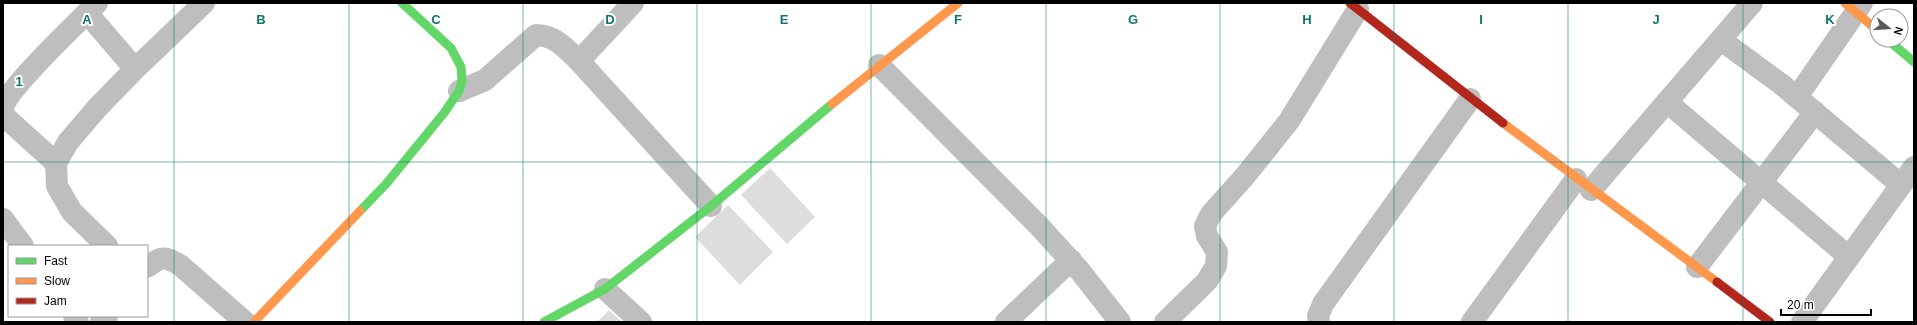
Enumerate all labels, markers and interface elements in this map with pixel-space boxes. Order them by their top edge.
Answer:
north arrow [1869,8,1909,48]
text: A [82,12,92,27]
text: B [256,12,266,27]
text: C [431,12,441,27]
text: D [605,12,615,27]
text: E [780,12,789,27]
text: F [954,12,962,27]
text: G [1128,12,1138,27]
text: H [1302,12,1312,27]
text: I [1479,12,1483,27]
text: J [1652,12,1660,27]
text: K [1825,12,1835,27]
text: N [1892,25,1905,37]
text: 1 [15,74,23,89]
legend [8,245,148,317]
text: Fast [44,254,68,268]
text: Slow [44,274,70,288]
scale bar [1781,291,1871,317]
text: Jam [44,294,67,308]
text: 20 m [1787,298,1814,312]

